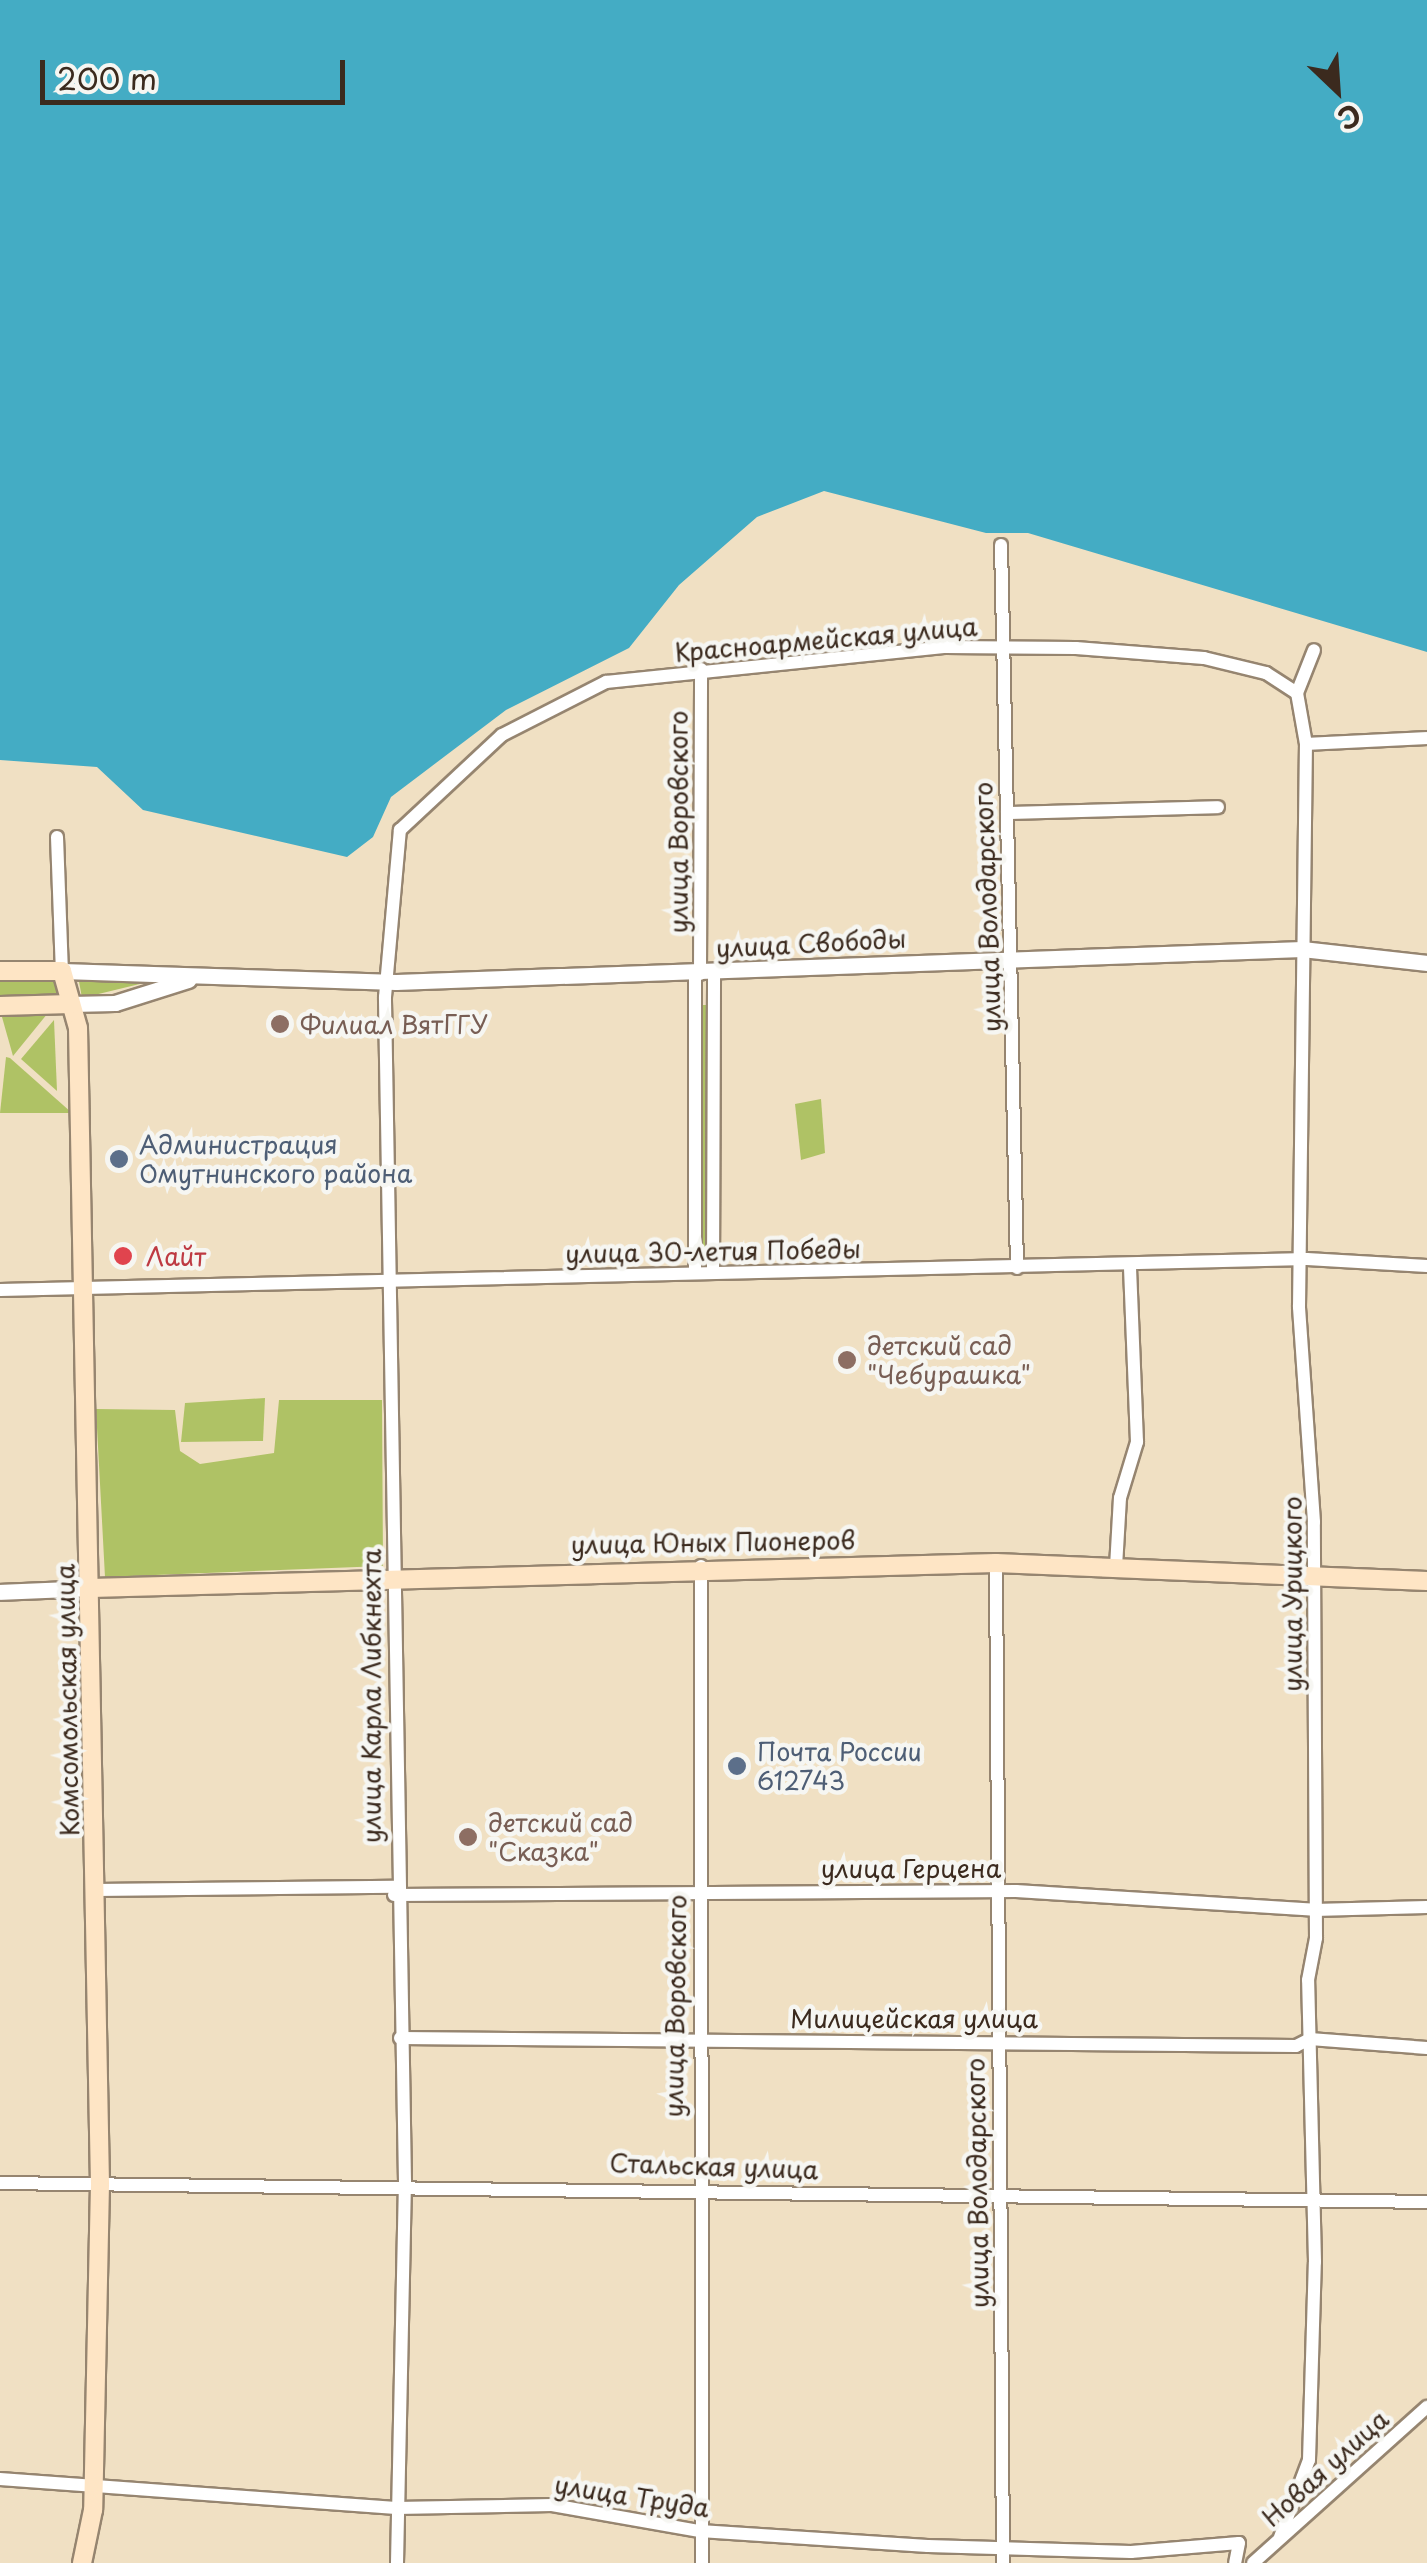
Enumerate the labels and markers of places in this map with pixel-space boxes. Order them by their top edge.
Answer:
place label: Филиал ВятГГУ [300,1009,488,1039]
marker: Филиал ВятГГУ [269,1013,291,1035]
place label: Администрация Омутнинского района [139,1130,413,1189]
marker: Администрация Омутнинского района [108,1148,130,1170]
place label: Лайт [146,1241,206,1271]
marker: Лайт [110,1243,136,1269]
place label: детский сад "Чебурашка" [867,1331,1031,1390]
marker: детский сад "Чебурашка" [836,1349,858,1371]
place label: Почта России 612743 [757,1737,923,1796]
marker: Почта России 612743 [726,1755,748,1777]
place label: детский сад "Сказка" [488,1808,635,1867]
marker: детский сад "Сказка" [457,1826,479,1848]

